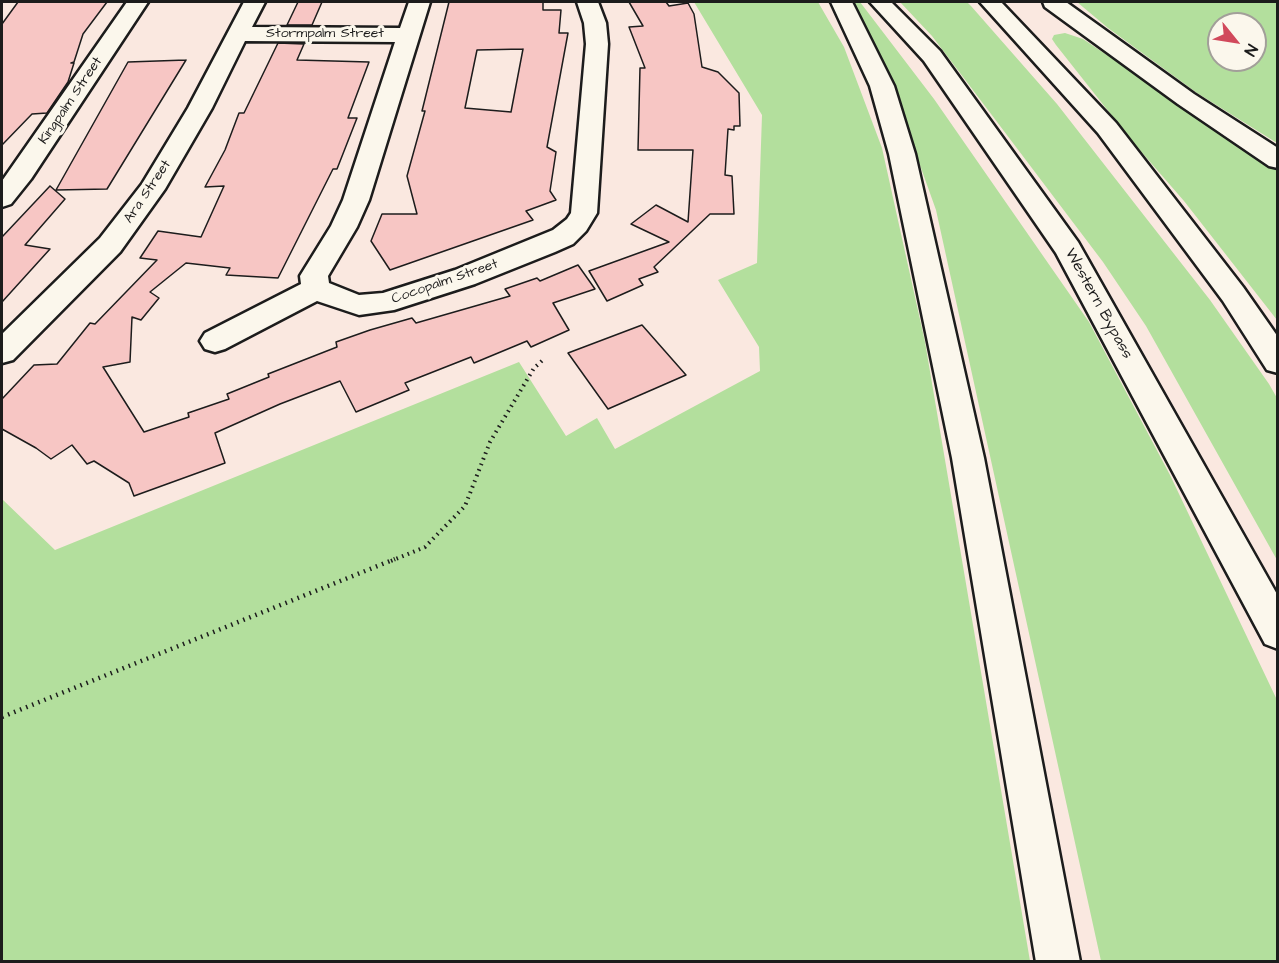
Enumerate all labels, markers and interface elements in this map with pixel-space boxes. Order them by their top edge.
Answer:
north arrow [1207,12,1267,72]
street label: Stormpalm Street [266,26,384,42]
text: N [1239,40,1263,60]
street label: Kingpalm Street [36,54,106,148]
street label: Ara Street [121,157,175,227]
street label: Western Bypass [1060,245,1136,363]
street label: Cocopalm Street [390,256,500,308]

